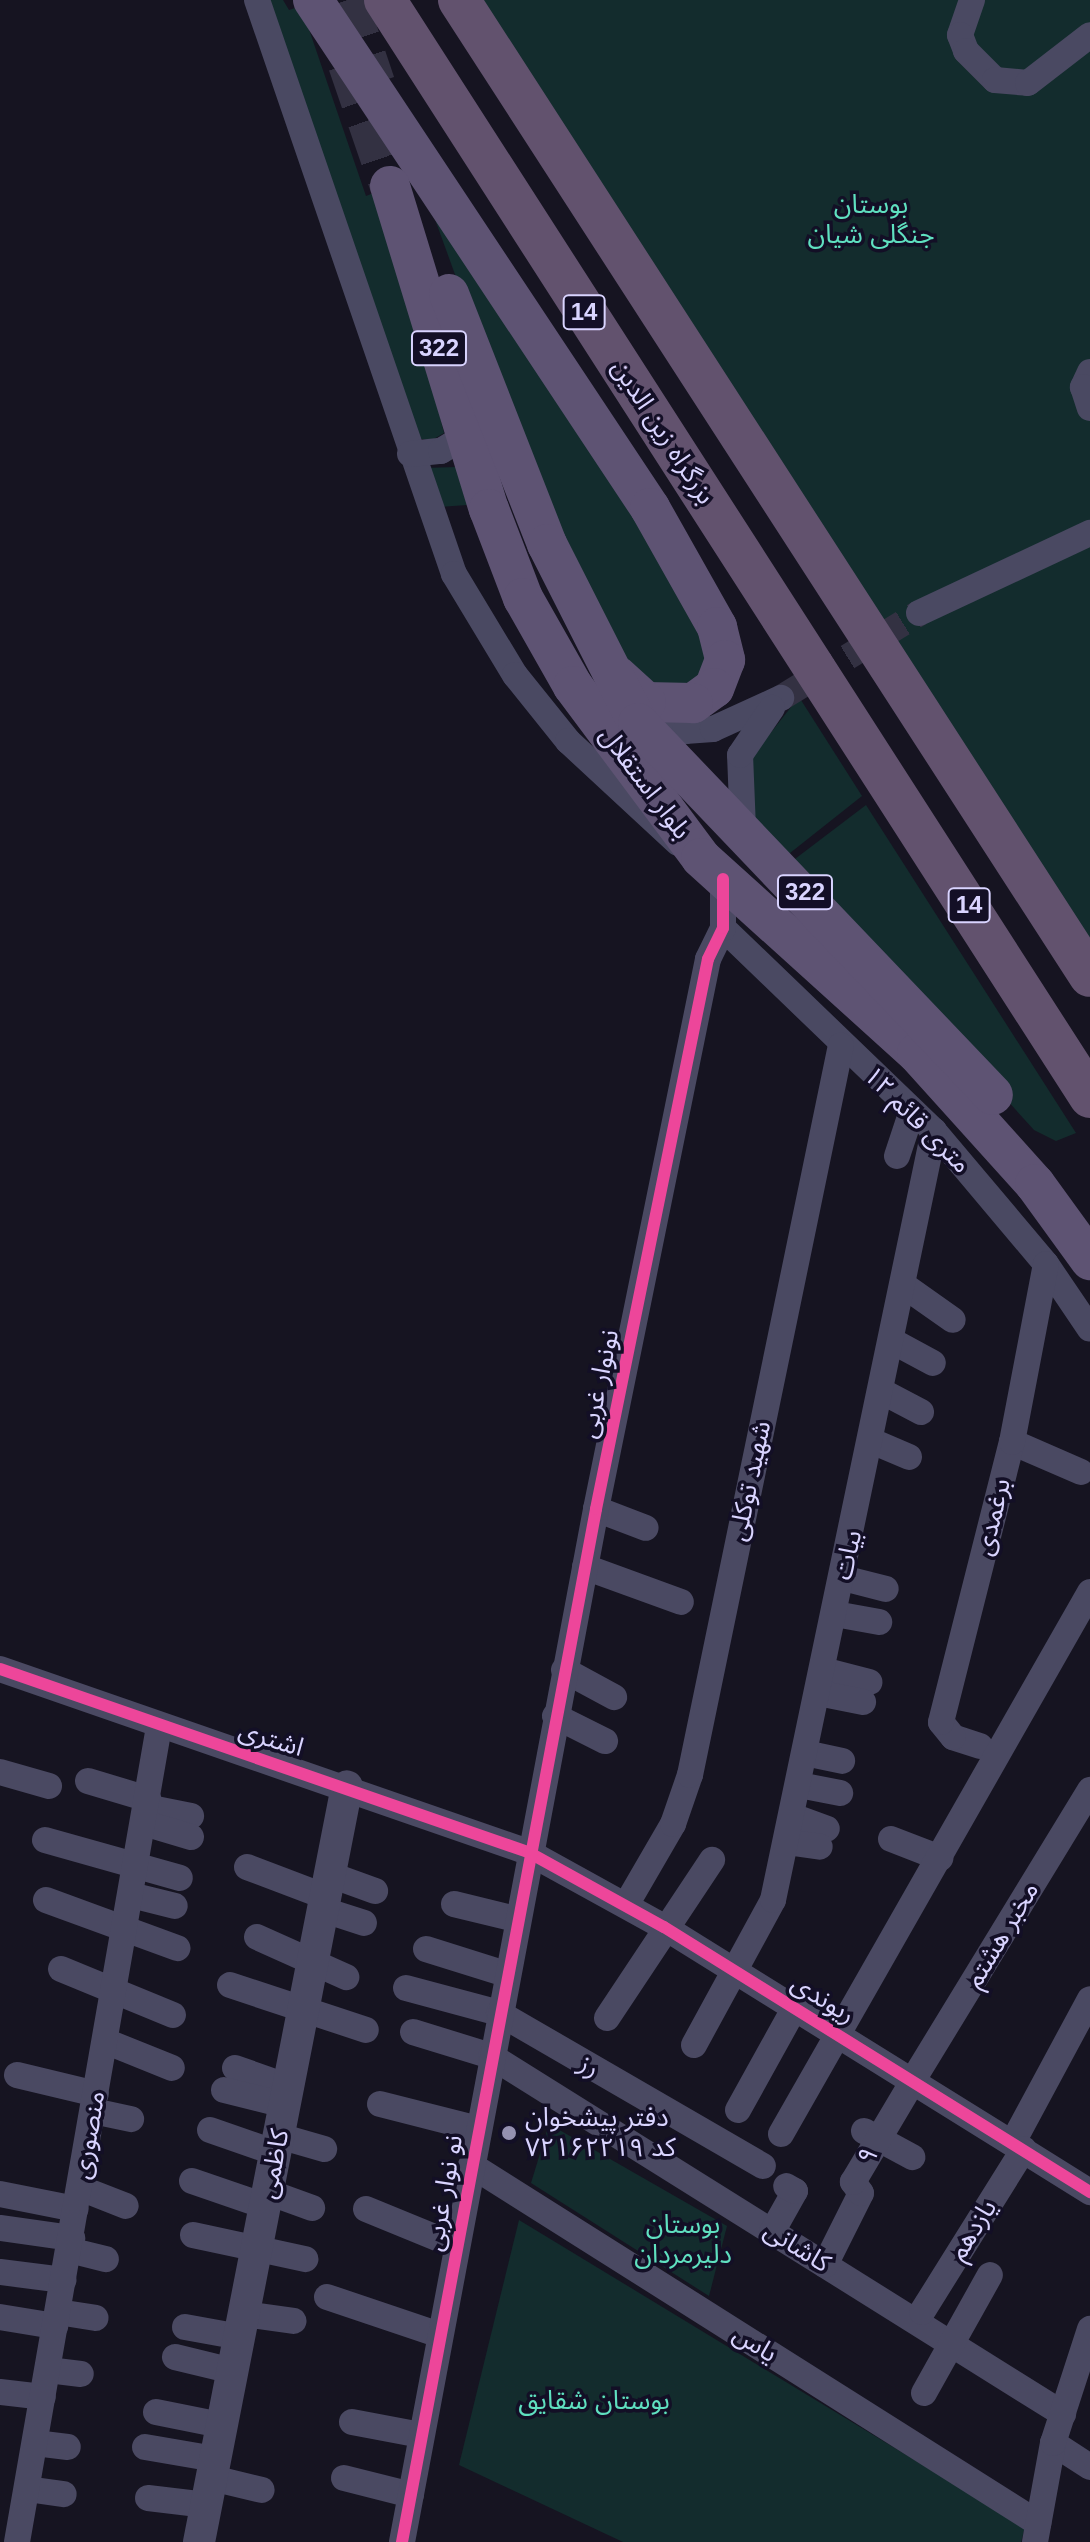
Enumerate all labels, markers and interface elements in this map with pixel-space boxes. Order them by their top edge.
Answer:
park label: بوستان جنگلی شیان [807,189,935,250]
road number: 14 [562,292,606,332]
road number: 322 [409,328,469,368]
street label: بزرگراه زین الدین [605,354,721,510]
street label: بلوار استقلال [593,721,697,845]
road number: 322 [775,872,835,912]
road number: 14 [947,885,991,925]
street label: ۱۲ متری قائم [857,1060,977,1180]
street label: نونوار غربی [572,1327,626,1441]
street label: شهید توکلی [722,1418,778,1544]
street label: برغمدی [968,1475,1018,1559]
street label: بیات [827,1527,869,1583]
street label: اشتری [235,1714,307,1764]
street label: مخبر هشتم [958,1876,1046,1994]
street label: ریوندی [785,1967,861,2031]
street label: رز [573,2048,605,2084]
street label: منصوری [66,2089,112,2181]
place label: دفتر پیشخوان کد ۷۲۱۶۲۲۱۹ [525,2102,676,2164]
marker: دفتر پیشخوان کد ۷۲۱۶۲۲۱۹ [500,2124,518,2142]
street label: کاظمی [252,2127,296,2201]
street label: نو نوار غربی [418,2132,470,2254]
street label: ۹ [851,2142,885,2170]
street label: یازدهم [942,2194,1004,2266]
park label: بوستان دلیرمردان [634,2209,732,2270]
street label: کاشانی [758,2215,836,2279]
street label: یاس [727,2318,783,2370]
park label: بوستان شقایق [518,2385,670,2417]

